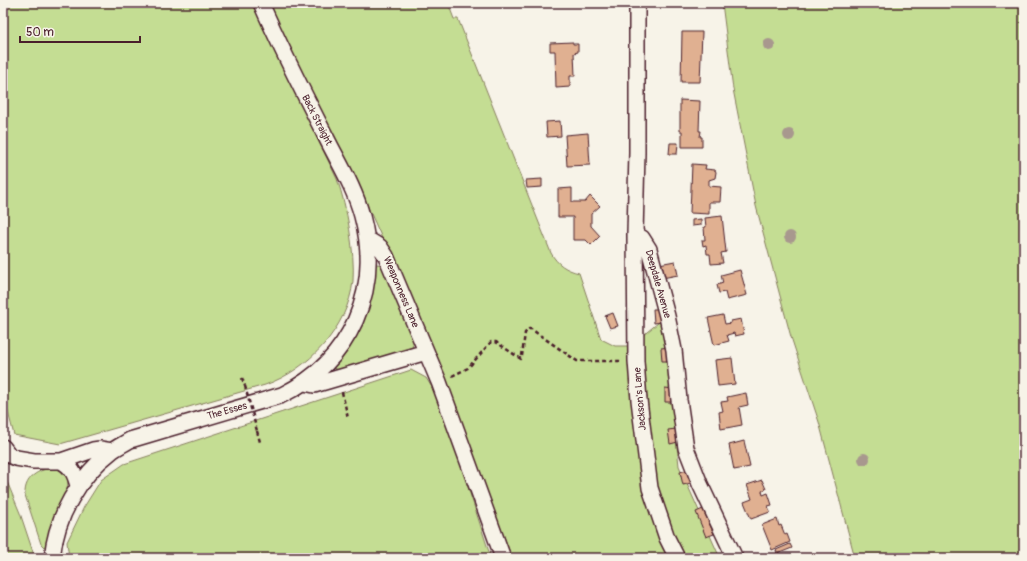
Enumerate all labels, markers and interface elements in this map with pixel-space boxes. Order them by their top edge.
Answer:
scale bar [20,18,140,44]
text: 50 m [26,25,54,40]
street label: Back Straight [299,93,335,148]
street label: Deepdale Avenue [642,248,674,320]
street label: Weaponness Lane [381,255,421,329]
street label: Jackson's Lane [631,367,649,431]
street label: The Esses [206,399,249,422]

